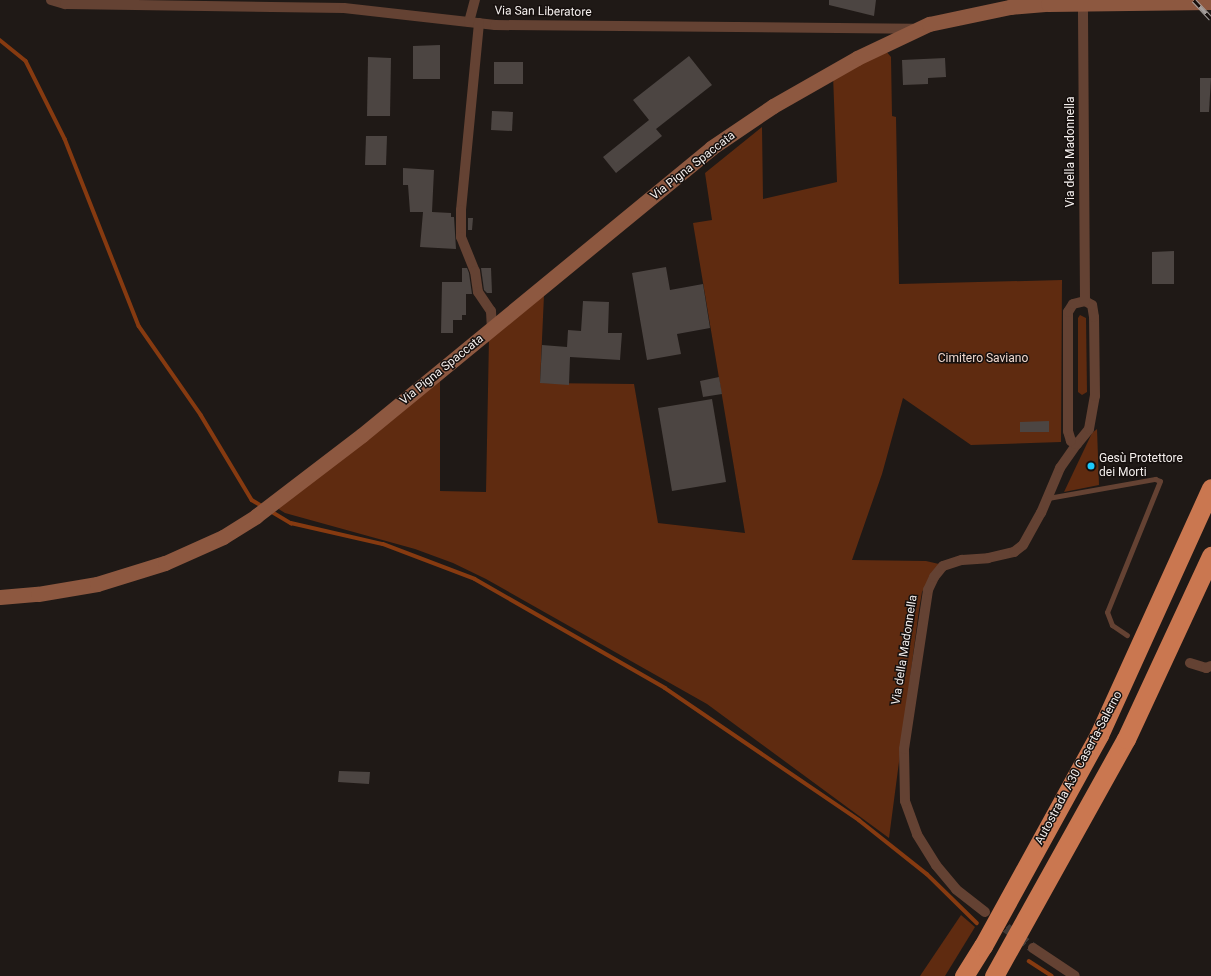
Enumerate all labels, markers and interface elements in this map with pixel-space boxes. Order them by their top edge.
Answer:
street label: Via San Liberatore [494,4,592,20]
street label: Via della Madonnella [1064,96,1078,208]
street label: Via Pigna Spaccata [648,129,738,203]
street label: Via Pigna Spaccata [397,332,487,408]
park label: Cimitero Saviano [938,352,1028,366]
place label: Gesù Protettore dei Morti [1099,452,1183,480]
marker: Gesù Protettore dei Morti [1086,461,1096,471]
street label: Via della Madonnella [889,594,921,706]
street label: Autostrada A30 Caserta-Salerno [1032,689,1126,847]

